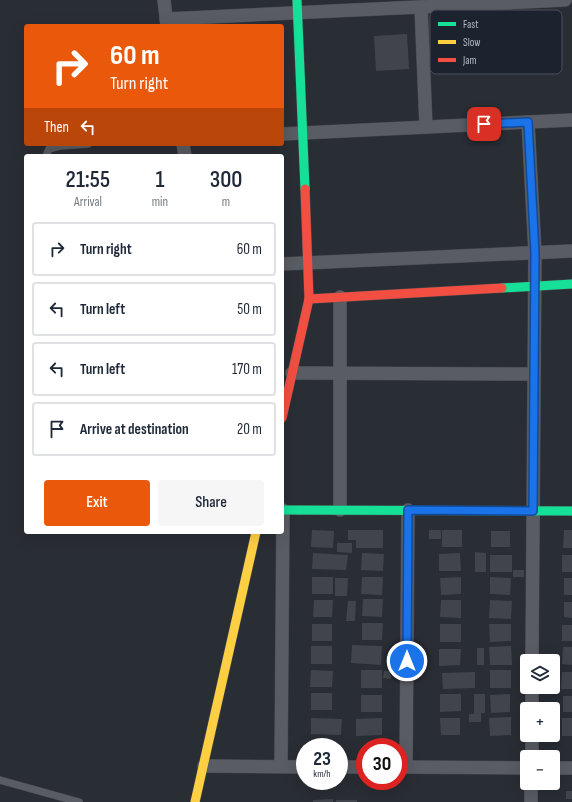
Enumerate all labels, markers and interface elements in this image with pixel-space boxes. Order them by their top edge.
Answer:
legend [430,10,562,74]
text: Fast [463,18,479,31]
text: Slow [463,36,480,49]
text: 60 m [110,39,159,72]
icon: right [44,40,96,92]
text: Jam [462,54,477,67]
text: Turn right [110,73,168,94]
pin [467,107,501,141]
icon: arrive [473,113,495,135]
icon: left [77,116,99,138]
text: Then [44,118,69,137]
text: 21:55 [66,165,110,194]
text: 1 [155,165,164,194]
text: 300 [210,165,242,194]
text: Arrival [74,194,102,210]
text: min [152,194,168,210]
text: m [222,194,230,210]
icon: right [46,238,68,260]
text: Turn right [80,240,132,259]
text: 60 m [237,240,262,259]
icon: left [46,298,68,320]
text: Turn left [80,300,125,319]
text: 50 m [237,300,262,319]
icon: left [46,358,68,380]
text: Turn left [80,360,125,379]
text: 170 m [232,360,262,379]
icon: arrive [46,418,68,440]
text: Arrive at destination [80,420,189,439]
text: 20 m [237,420,262,439]
button: Exit [44,480,150,526]
button: Share [158,480,264,526]
position arrow [386,640,428,682]
map controls [520,654,560,790]
button: layers [520,654,560,694]
button: + [520,702,560,742]
speed limit sign: 30 [356,738,408,790]
text: 23 [313,747,331,771]
button: − [520,750,560,790]
text: km/h [313,768,331,780]

